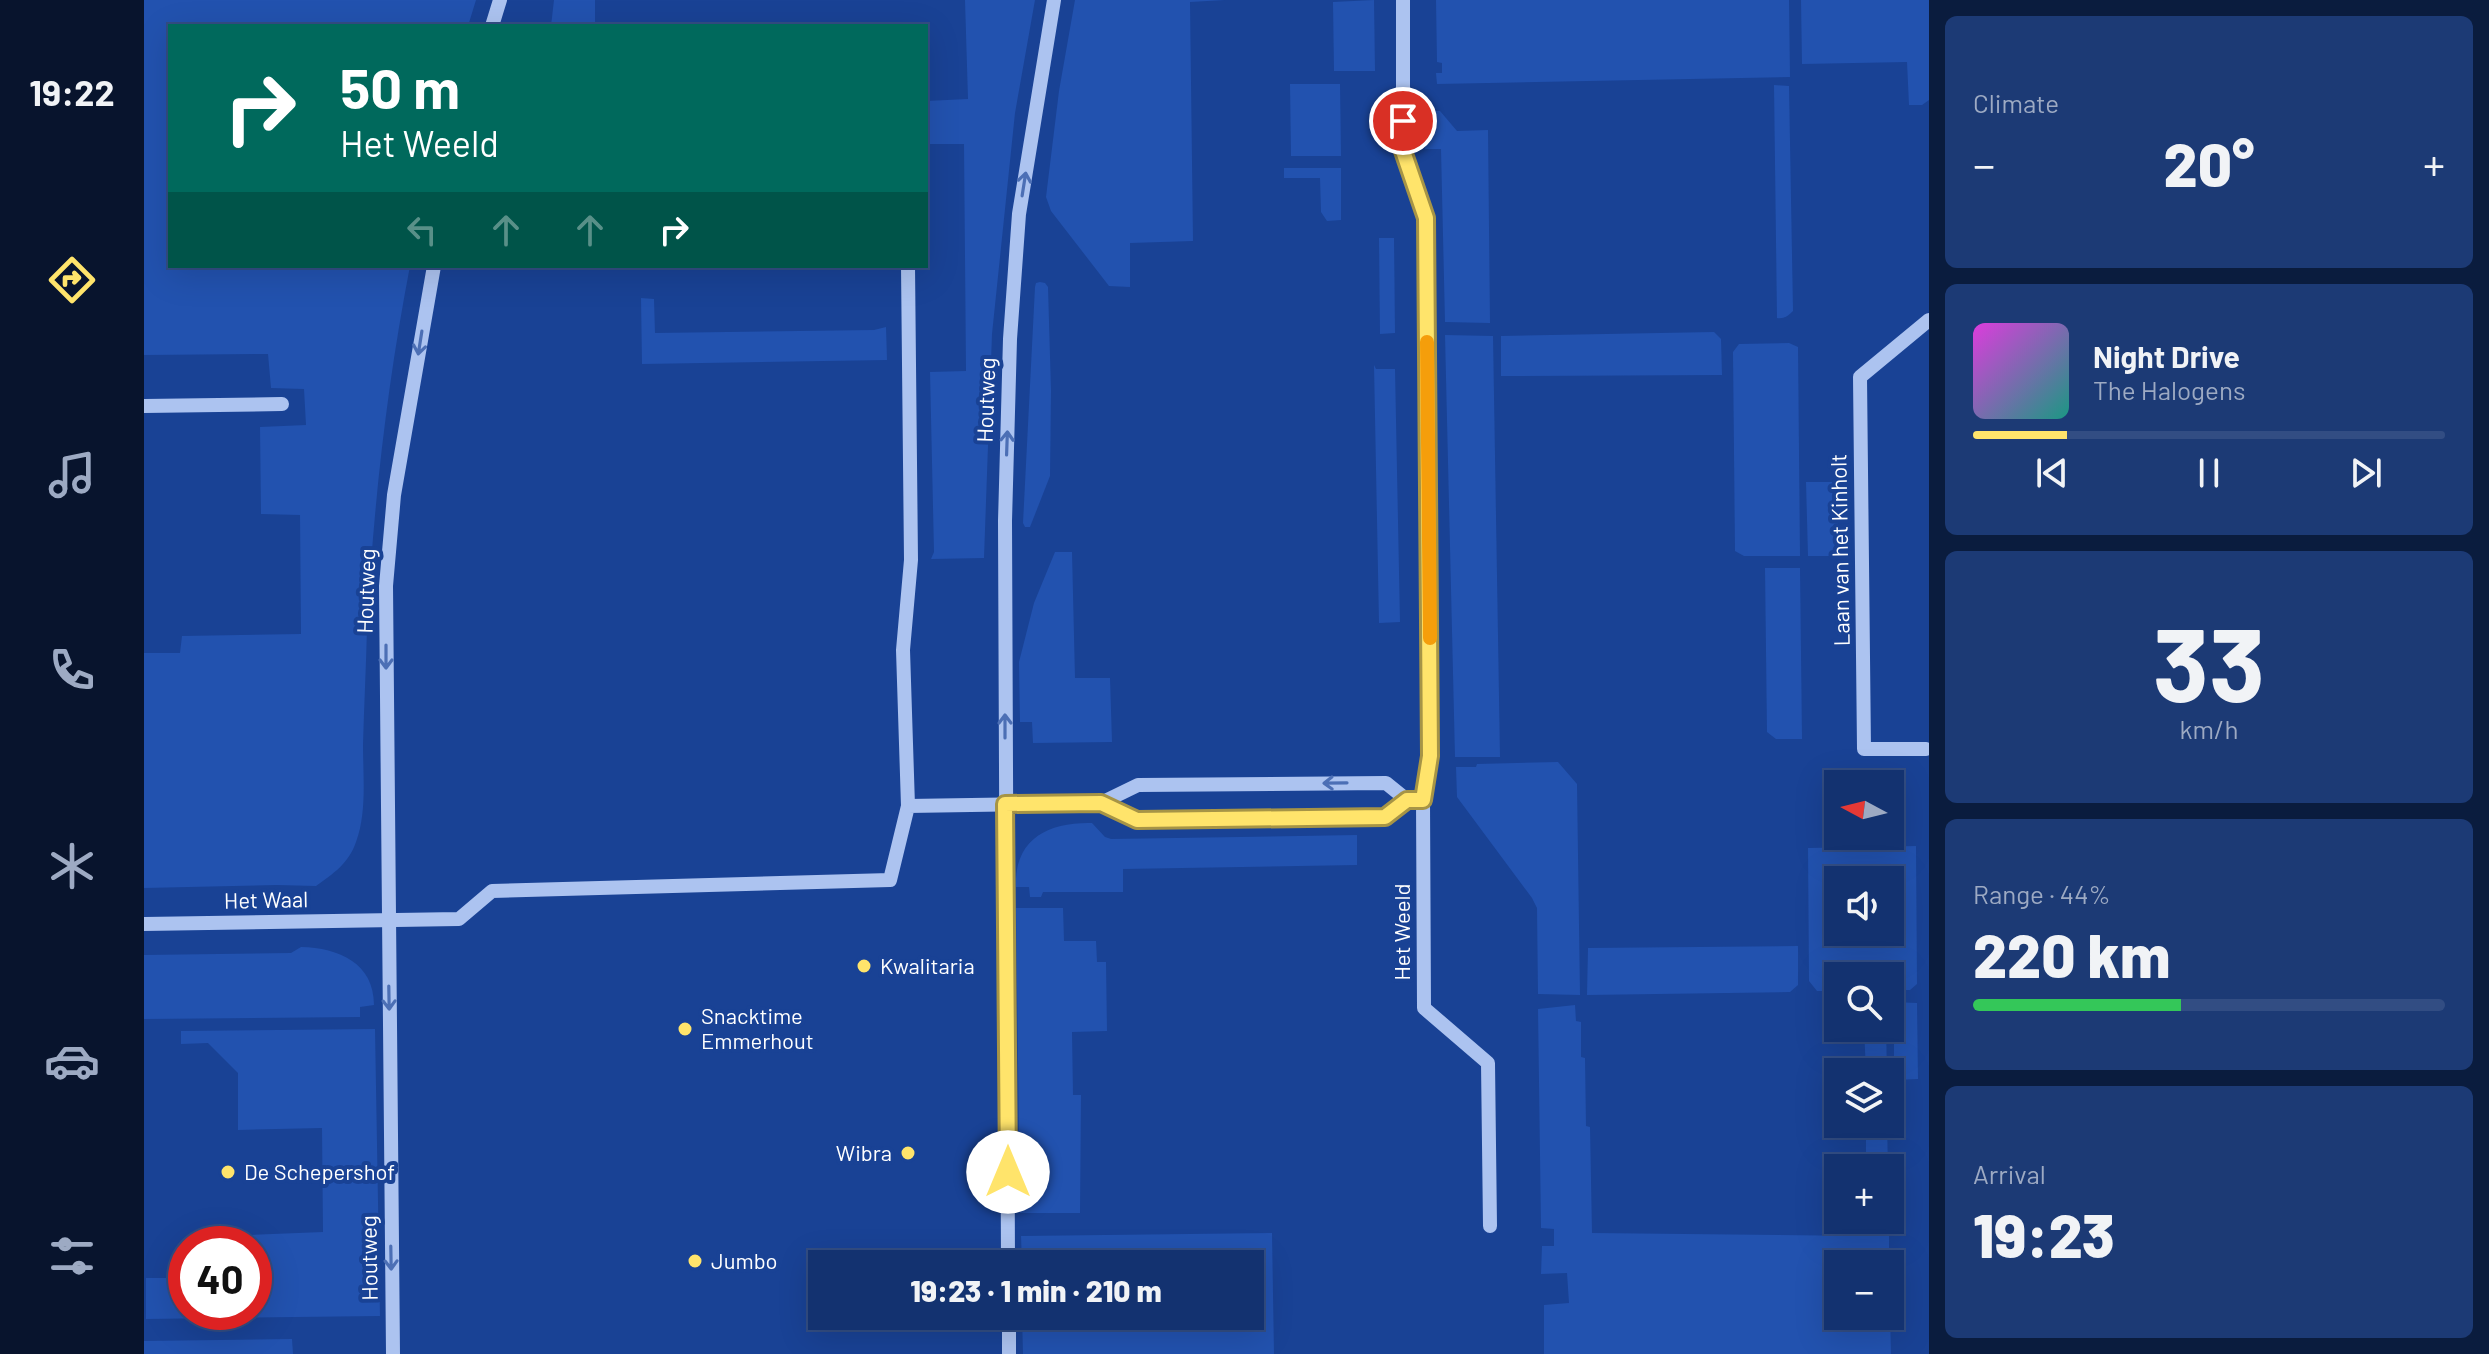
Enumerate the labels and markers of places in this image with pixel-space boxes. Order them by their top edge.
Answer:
pin [1369,87,1437,155]
place label: Kwalitaria [880,952,975,978]
marker: Kwalitaria [855,957,873,975]
place label: Snacktime Emmerhout [701,1002,814,1053]
marker: Snacktime Emmerhout [676,1020,694,1038]
place label: Wibra [836,1139,892,1165]
marker: Wibra [899,1144,917,1162]
place label: De Schepershof [244,1158,395,1184]
marker: De Schepershof [219,1163,237,1181]
place label: Jumbo [711,1247,778,1273]
marker: Jumbo [686,1252,704,1270]

